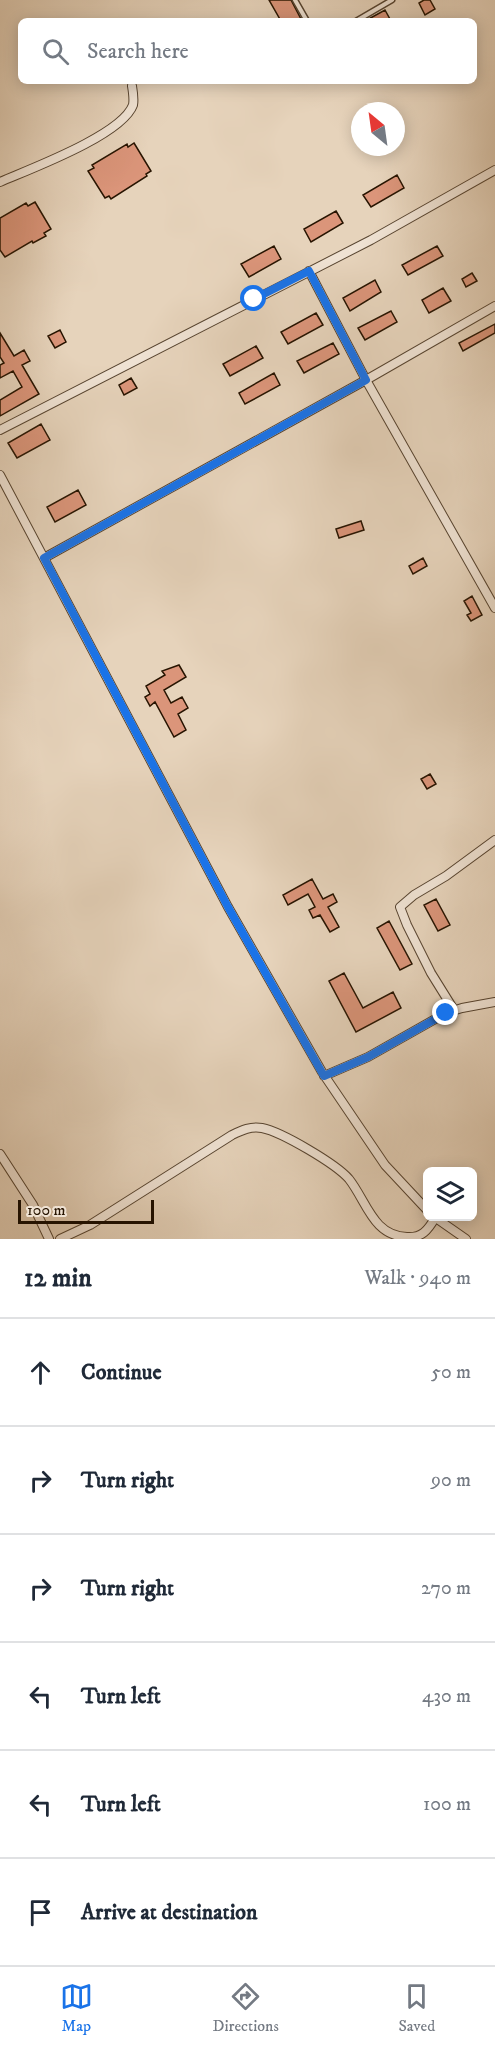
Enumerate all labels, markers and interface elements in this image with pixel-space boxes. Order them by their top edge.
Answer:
search box [18,18,477,84]
icon: search [39,35,72,68]
text: Search here [87,38,189,65]
north arrow [351,102,405,156]
route start [240,285,266,311]
route end [432,999,458,1025]
map controls [423,1167,477,1221]
button: layers [423,1167,477,1221]
scale bar [18,1197,154,1224]
text: 100 m [27,1200,66,1220]
text: 12 min [24,1262,92,1295]
text: Walk · 940 m [364,1266,471,1291]
icon: ahead [24,1356,57,1389]
text: Continue [81,1359,162,1386]
text: 50 m [431,1360,471,1385]
icon: right [24,1464,57,1497]
text: Turn right [81,1467,174,1494]
text: 90 m [431,1468,471,1493]
icon: right [24,1572,57,1605]
text: Turn right [81,1575,174,1602]
text: 270 m [421,1576,471,1601]
icon: left [24,1680,57,1713]
text: Turn left [81,1683,161,1710]
text: 430 m [422,1684,471,1709]
icon: left [24,1788,57,1821]
text: Turn left [81,1791,161,1818]
text: 100 m [423,1792,471,1817]
icon: arrive [24,1896,57,1929]
text: Arrive at destination [81,1899,258,1926]
tab: Map [60,1980,93,2036]
tab: Directions [212,1980,279,2036]
tab: Saved [398,1980,435,2036]

